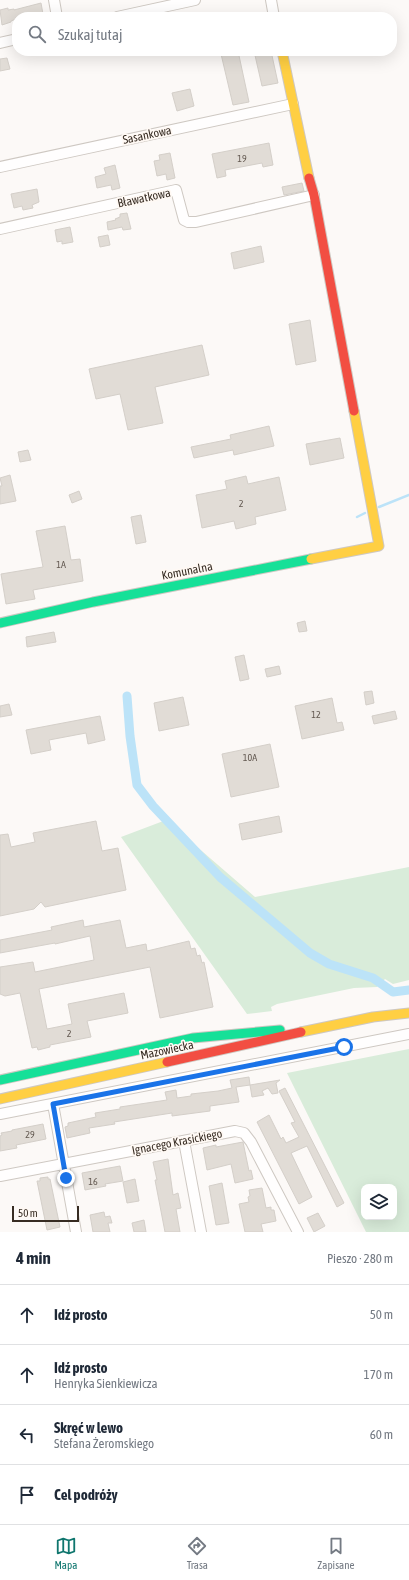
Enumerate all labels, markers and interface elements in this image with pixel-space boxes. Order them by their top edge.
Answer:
search box [12,12,397,56]
icon: search [26,23,48,45]
text: Szukaj tutaj [58,26,122,43]
street label: Sasankowa [121,123,173,147]
house number: 19 [237,153,247,164]
street label: Bławatkowa [116,186,172,210]
house number: 2 [239,498,244,509]
house number: 1A [56,559,66,570]
street label: Komunalna [160,559,214,583]
house number: 12 [311,709,321,720]
house number: 10A [243,752,257,763]
house number: 2 [67,1028,72,1039]
street label: Mazowiecka [139,1038,195,1062]
route start [335,1038,353,1056]
street label: Ignacego Krasickiego [131,1126,224,1158]
house number: 29 [25,1129,35,1140]
route end [57,1169,75,1187]
house number: 16 [88,1176,98,1187]
map controls [361,1184,397,1220]
button: layers [361,1184,397,1220]
scale bar [12,1204,79,1223]
text: 50 m [18,1207,38,1219]
text: 4 min [16,1248,51,1268]
text: Pieszo · 280 m [327,1251,393,1266]
icon: ahead [16,1304,38,1326]
text: Idź prosto [54,1306,108,1323]
text: 50 m [370,1307,393,1322]
text: Idź prosto [54,1359,108,1376]
icon: ahead [16,1364,38,1386]
text: 170 m [364,1367,393,1382]
text: Henryka Sienkiewicza [54,1376,158,1391]
text: Skręć w lewo [54,1419,123,1436]
icon: left [16,1424,38,1446]
text: 60 m [370,1427,393,1442]
text: Stefana Żeromskiego [54,1436,154,1451]
icon: arrive [16,1484,38,1506]
text: Cel podróży [54,1486,118,1503]
tab: Mapa [55,1535,77,1571]
tab: Trasa [186,1535,208,1571]
tab: Zapisane [317,1535,354,1571]

